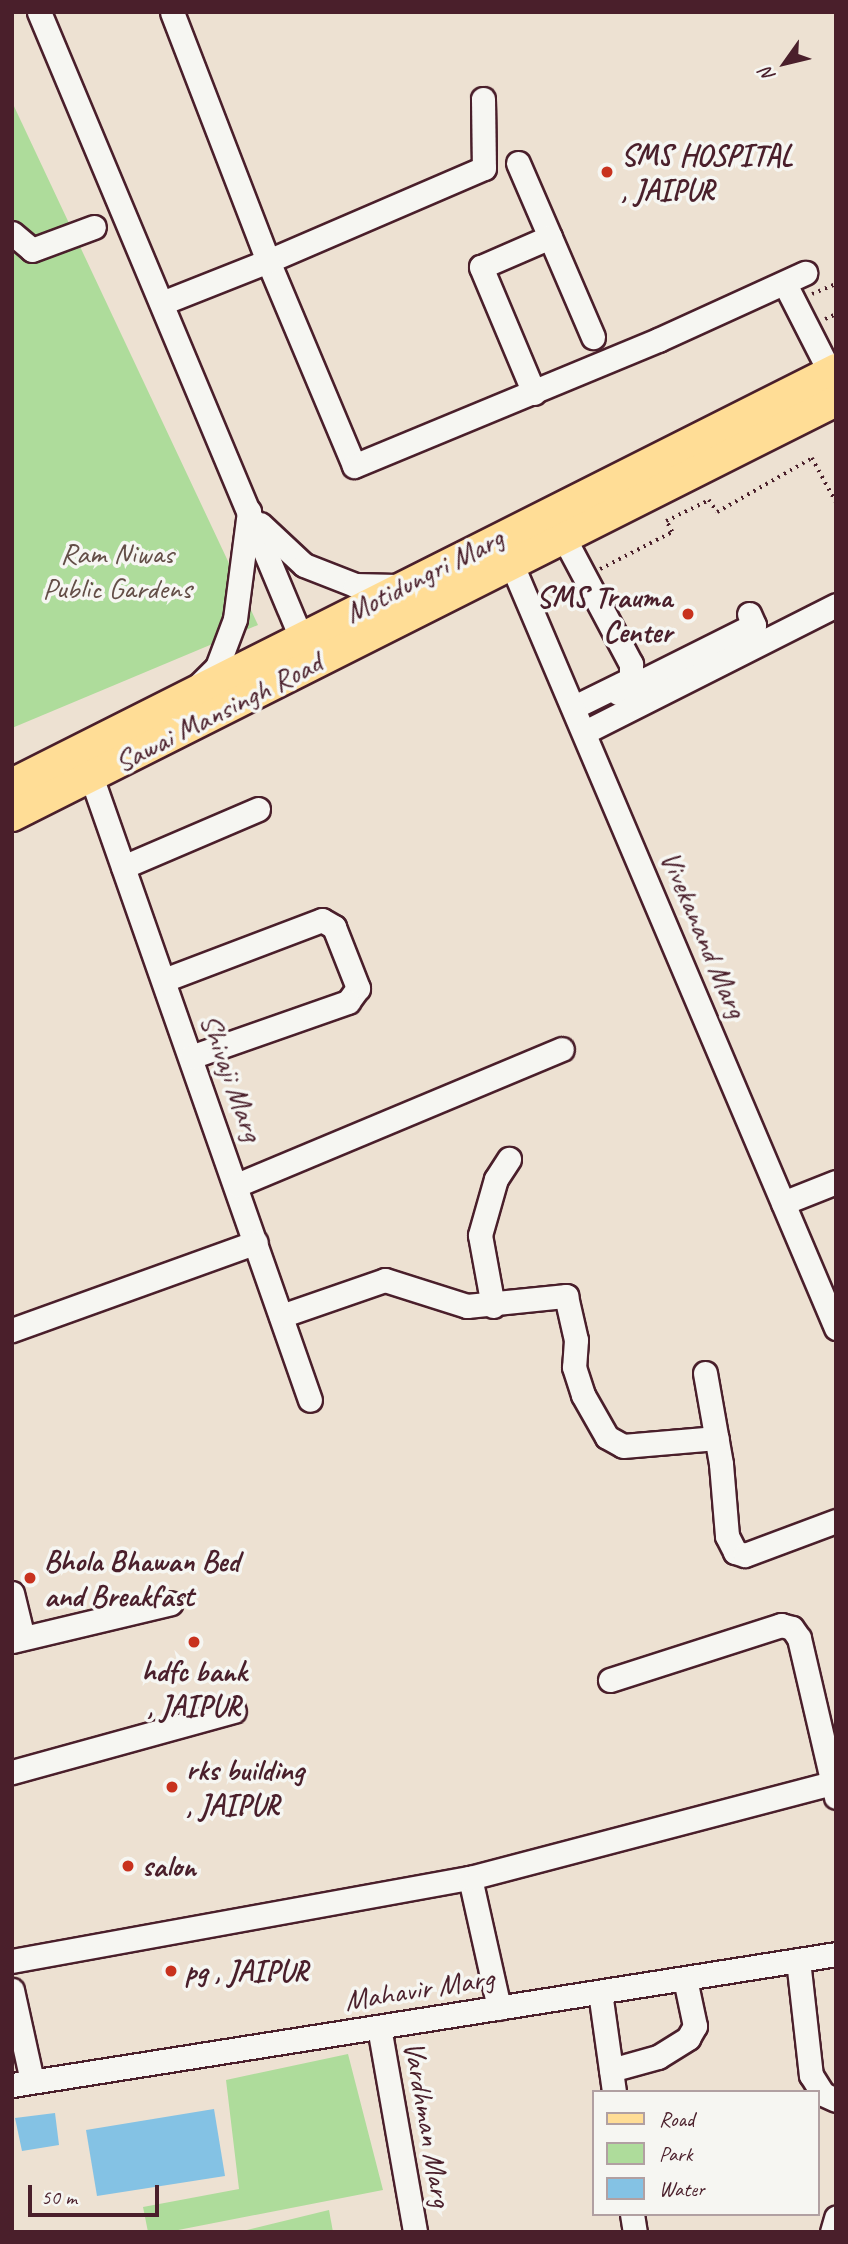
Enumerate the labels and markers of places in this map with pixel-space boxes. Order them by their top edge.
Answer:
place label: SMS HOSPITAL , JAIPUR [621,137,793,208]
marker: SMS HOSPITAL , JAIPUR [599,164,615,180]
place label: SMS Trauma Center [536,579,672,650]
marker: SMS Trauma Center [678,604,698,624]
place label: Bhola Bhawan Bed and Breakfast [44,1543,240,1614]
marker: Bhola Bhawan Bed and Breakfast [22,1570,38,1586]
marker: hdfc bank , JAIPUR [186,1634,202,1650]
place label: hdfc bank , JAIPUR [142,1653,246,1724]
place label: rks building , JAIPUR [186,1752,304,1822]
marker: rks building , JAIPUR [164,1779,180,1795]
place label: salon [142,1848,196,1884]
marker: salon [120,1858,136,1874]
place label: pg , JAIPUR [185,1953,308,1989]
marker: pg , JAIPUR [163,1963,179,1979]

